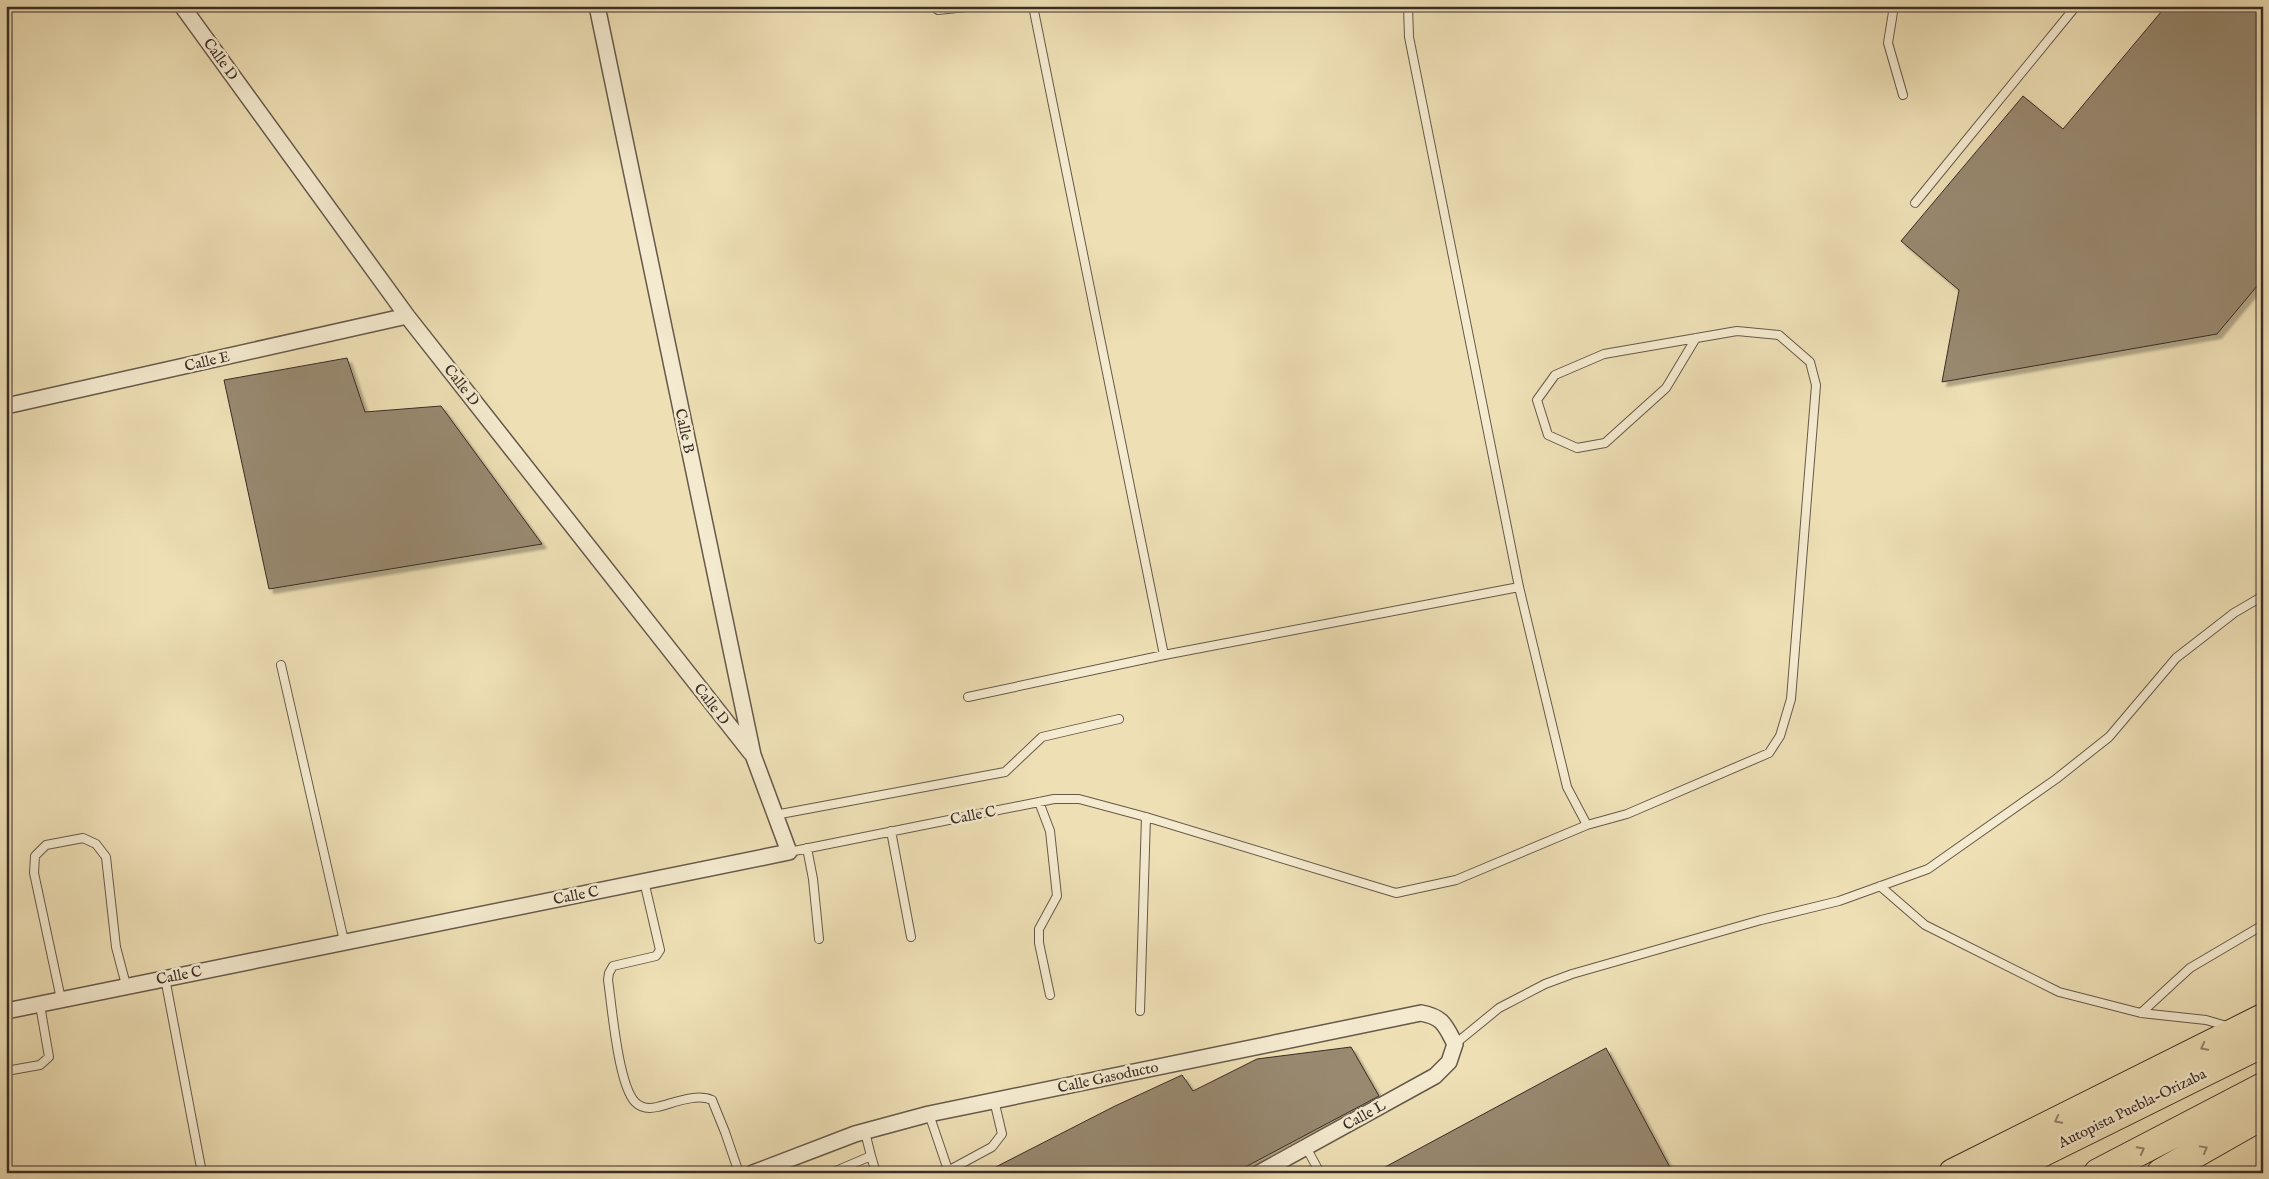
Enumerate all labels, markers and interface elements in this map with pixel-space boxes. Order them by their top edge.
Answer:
street label: Calle D [199,34,242,84]
street label: Calle E [183,347,232,376]
street label: Calle D [439,361,484,410]
street label: Calle B [670,407,699,455]
street label: Calle D [689,680,734,729]
street label: Calle C [949,802,998,829]
street label: Calle C [552,882,601,909]
street label: Calle C [155,962,204,989]
one-way arrow [2200,1041,2209,1051]
street label: Calle Gasoducto [1056,1058,1160,1097]
street label: Autopista Puebla-Orizaba [2054,1064,2210,1153]
street label: Calle L [1339,1096,1389,1135]
one-way arrow [2054,1114,2063,1124]
one-way arrow [2198,1145,2207,1155]
one-way arrow [2136,1146,2145,1156]

